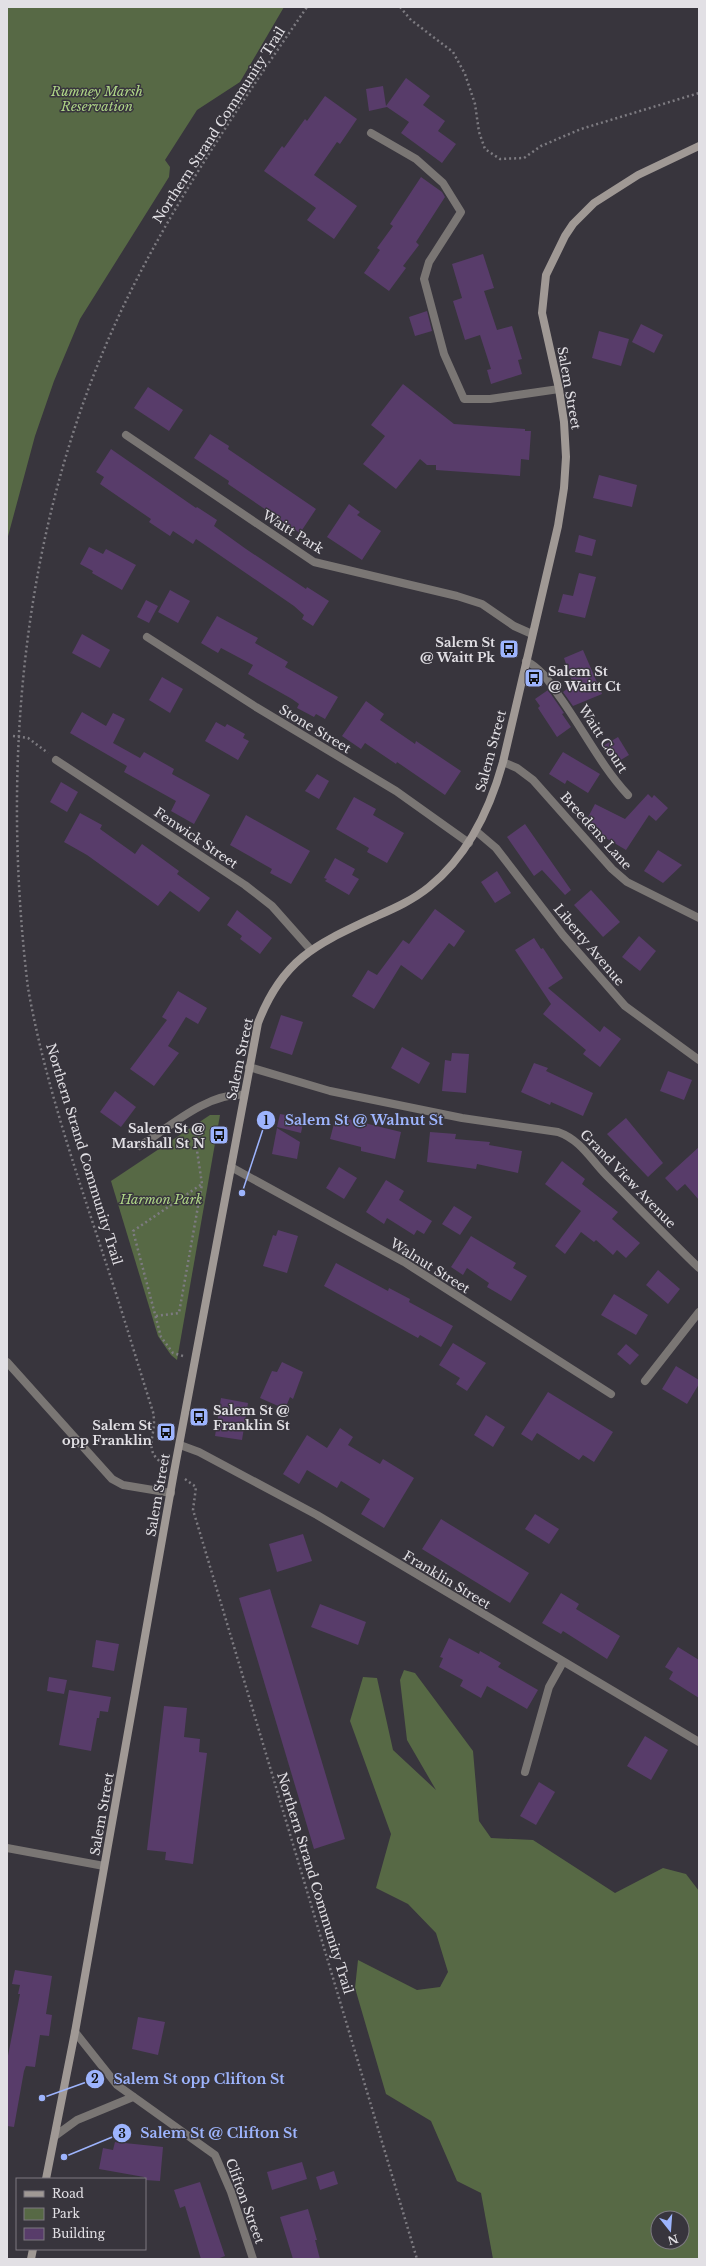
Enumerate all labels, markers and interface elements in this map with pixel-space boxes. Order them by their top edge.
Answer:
street label: Northern Strand Community Trail [149,24,289,226]
park label: Rumney Marsh Reservation [50,83,143,115]
street label: Salem Street [553,345,585,431]
street label: Waitt Park [258,506,327,558]
place label: Salem St @ Waitt Pk [420,634,495,666]
bus stop icon: Salem St @ Waitt Pk [498,638,520,660]
place label: Salem St @ Waitt Ct [548,663,621,695]
bus stop icon: Salem St @ Waitt Ct [523,667,545,689]
street label: Stone Street [276,701,354,757]
street label: Waitt Court [574,701,631,776]
street label: Salem Street [472,708,510,794]
street label: Breedens Lane [557,789,635,873]
street label: Fenwick Street [151,804,241,872]
street label: Liberty Avenue [550,901,628,989]
street label: Salem Street [223,1016,257,1102]
street label: Northern Strand Community Trail [42,1041,126,1267]
callout: Salem St @ Walnut St [256,1107,452,1133]
text: Salem St @ Walnut St [285,1111,444,1129]
text: 1 [263,1113,269,1128]
place label: Salem St @ Marshall St N [112,1120,205,1152]
bus stop icon: Salem St @ Marshall St N [208,1124,230,1146]
street label: Grand View Avenue [576,1126,680,1232]
park label: Harmon Park [119,1191,203,1208]
street label: Walnut Street [386,1234,473,1297]
place label: Salem St @ Franklin St [213,1402,290,1434]
bus stop icon: Salem St @ Franklin St [188,1406,210,1428]
place label: Salem St opp Franklin [62,1417,153,1449]
bus stop icon: Salem St opp Franklin [155,1421,177,1443]
street label: Salem Street [142,1452,174,1538]
street label: Franklin Street [400,1547,494,1613]
street label: Northern Strand Community Trail [273,1770,357,1996]
street label: Salem Street [86,1771,118,1857]
callout: Salem St opp Clifton St [85,2066,293,2092]
text: Salem St opp Clifton St [113,2070,285,2088]
text: 2 [91,2071,99,2086]
callout: Salem St @ Clifton St [112,2120,305,2146]
text: Salem St @ Clifton St [140,2124,298,2142]
text: 3 [118,2126,126,2141]
street label: Clifton Street [222,2156,268,2246]
legend [16,2178,146,2250]
text: Road [52,2186,84,2201]
text: Park [52,2206,80,2221]
north arrow [650,2210,690,2250]
text: Building [52,2226,106,2241]
text: N [665,2231,680,2248]

